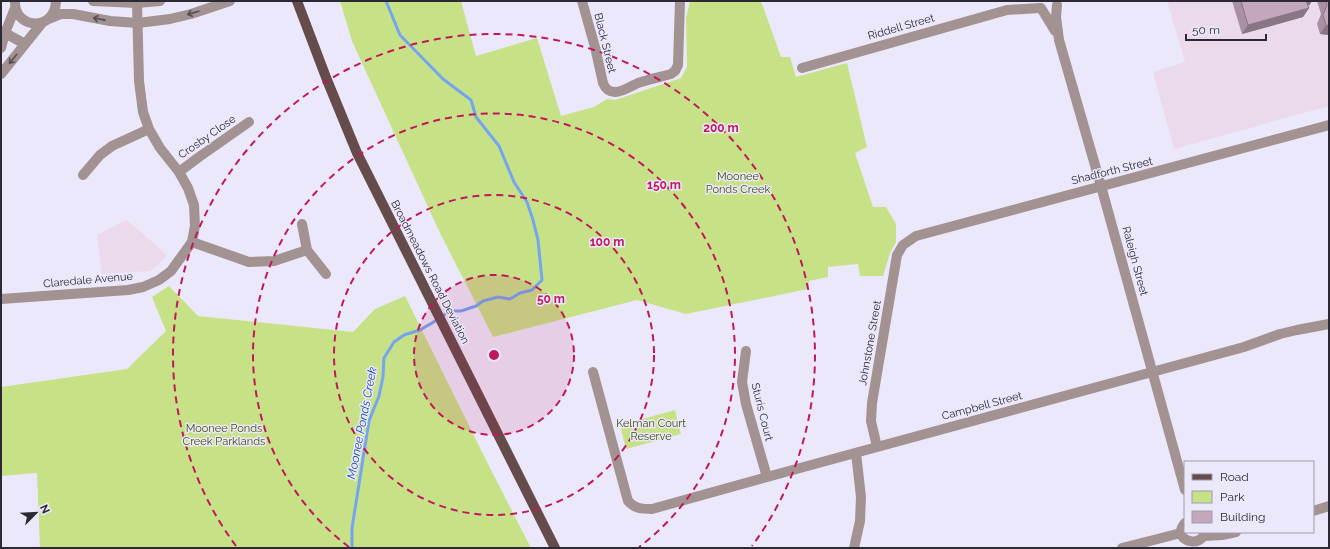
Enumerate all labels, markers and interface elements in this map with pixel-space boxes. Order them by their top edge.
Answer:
one-way arrow [187,10,200,17]
street label: Riddell Street [866,11,936,43]
street label: Black Street [591,12,619,75]
one-way arrow [93,15,106,23]
scale bar [1186,16,1266,42]
text: 50 m [1192,23,1220,37]
one-way arrow [8,54,17,65]
street label: Crosby Close [176,112,239,162]
text: 200 m [703,121,739,135]
street label: Shadforth Street [1070,155,1154,187]
park label: Moonee Ponds Creek [706,170,770,196]
text: 150 m [647,178,681,192]
street label: Broadmeadows Road Deviation [388,198,472,346]
street label: Raleigh Street [1119,225,1151,297]
text: 100 m [590,235,624,249]
street label: Claredale Avenue [43,270,134,290]
text: 50 m [537,292,565,306]
street label: Johnstone Street [856,299,884,387]
centre of rings [487,348,501,362]
water label: Moonee Ponds Creek [344,365,380,480]
street label: Sturis Court [749,382,776,443]
street label: Campbell Street [940,389,1024,423]
park label: Kelman Court Reserve [616,417,686,443]
park label: Moonee Ponds Creek Parklands [183,422,265,448]
legend [1184,461,1314,533]
text: Road [1220,470,1249,484]
text: Park [1220,490,1245,504]
north arrow [16,493,56,533]
text: N [37,503,52,516]
text: Building [1220,510,1266,524]

